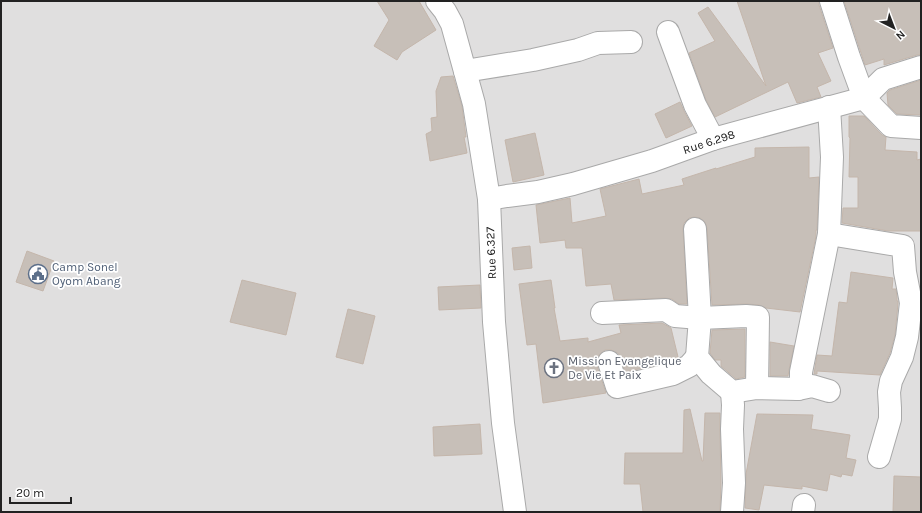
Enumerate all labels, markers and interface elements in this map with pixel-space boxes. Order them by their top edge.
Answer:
north arrow [874,8,914,48]
text: N [893,28,908,43]
street label: Rue 6.298 [681,127,737,157]
street label: Rue 6.327 [483,226,499,279]
place label: Camp Sonel Oyom Abang [52,260,121,288]
public building icon: Camp Sonel Oyom Abang [27,263,49,285]
place label: Mission Evangelique De Vie Et Paix [568,354,682,382]
church icon: Mission Evangelique De Vie Et Paix [543,357,565,379]
scale bar [10,479,71,505]
text: 20 m [16,486,44,500]

